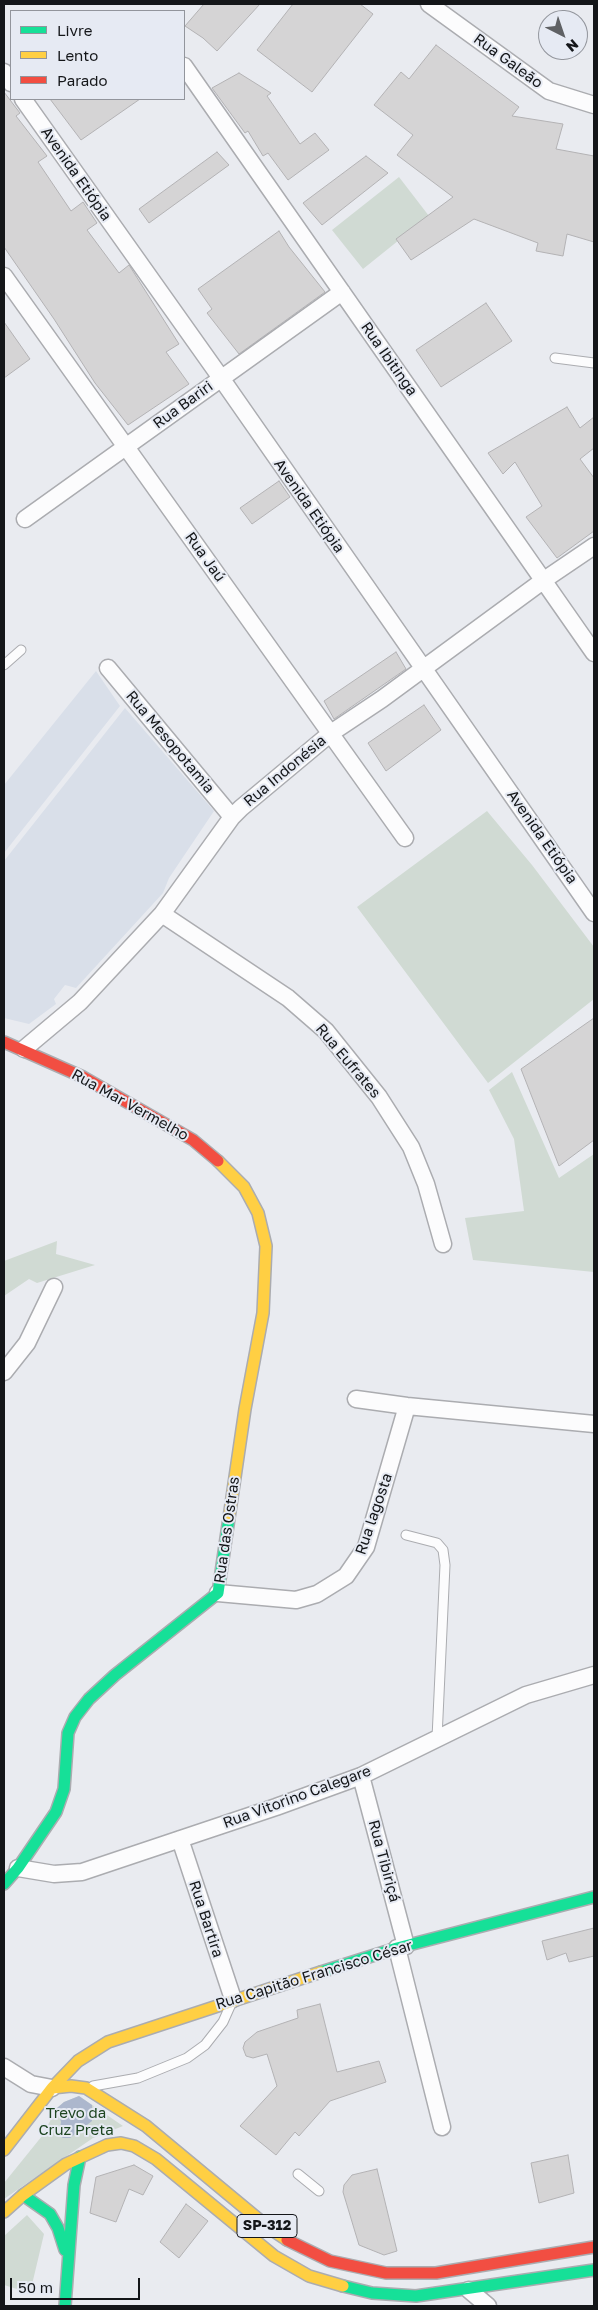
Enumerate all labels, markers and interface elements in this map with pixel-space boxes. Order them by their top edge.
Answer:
legend [10,10,185,100]
north arrow [538,10,588,60]
text: Livre [57,21,92,39]
street label: Rua Galeão [470,30,546,92]
text: N [563,36,582,56]
text: Lento [57,46,98,64]
text: Parado [57,71,108,89]
street label: Avenida Etiópia [37,124,115,224]
street label: Rua Ibitinga [357,319,421,399]
street label: Rua Bariri [150,377,216,433]
street label: Avenida Etiópia [270,456,348,556]
street label: Rua Jaú [181,529,229,585]
street label: Rua Mesopotamia [122,687,218,797]
street label: Rua Indonésia [240,731,330,811]
street label: Avenida Etiópia [503,787,581,887]
street label: Rua Eufrates [312,1020,384,1102]
street label: Rua Mar Vermelho [68,1065,192,1145]
street label: Rua lagosta [352,1471,396,1557]
street label: Rua das Ostras [211,1475,243,1585]
street label: Rua Vitorino Calegare [221,1762,373,1832]
street label: Rua Tibiriçá [364,1818,404,1904]
street label: Rua Bartira [185,1878,227,1960]
street label: Rua Capitão Francisco César [213,1936,415,2014]
park label: Trevo da Cruz Preta [38,2104,114,2139]
road number: SP-312 [237,2214,297,2238]
scale bar [12,2268,142,2300]
text: 50 m [18,2278,53,2296]

